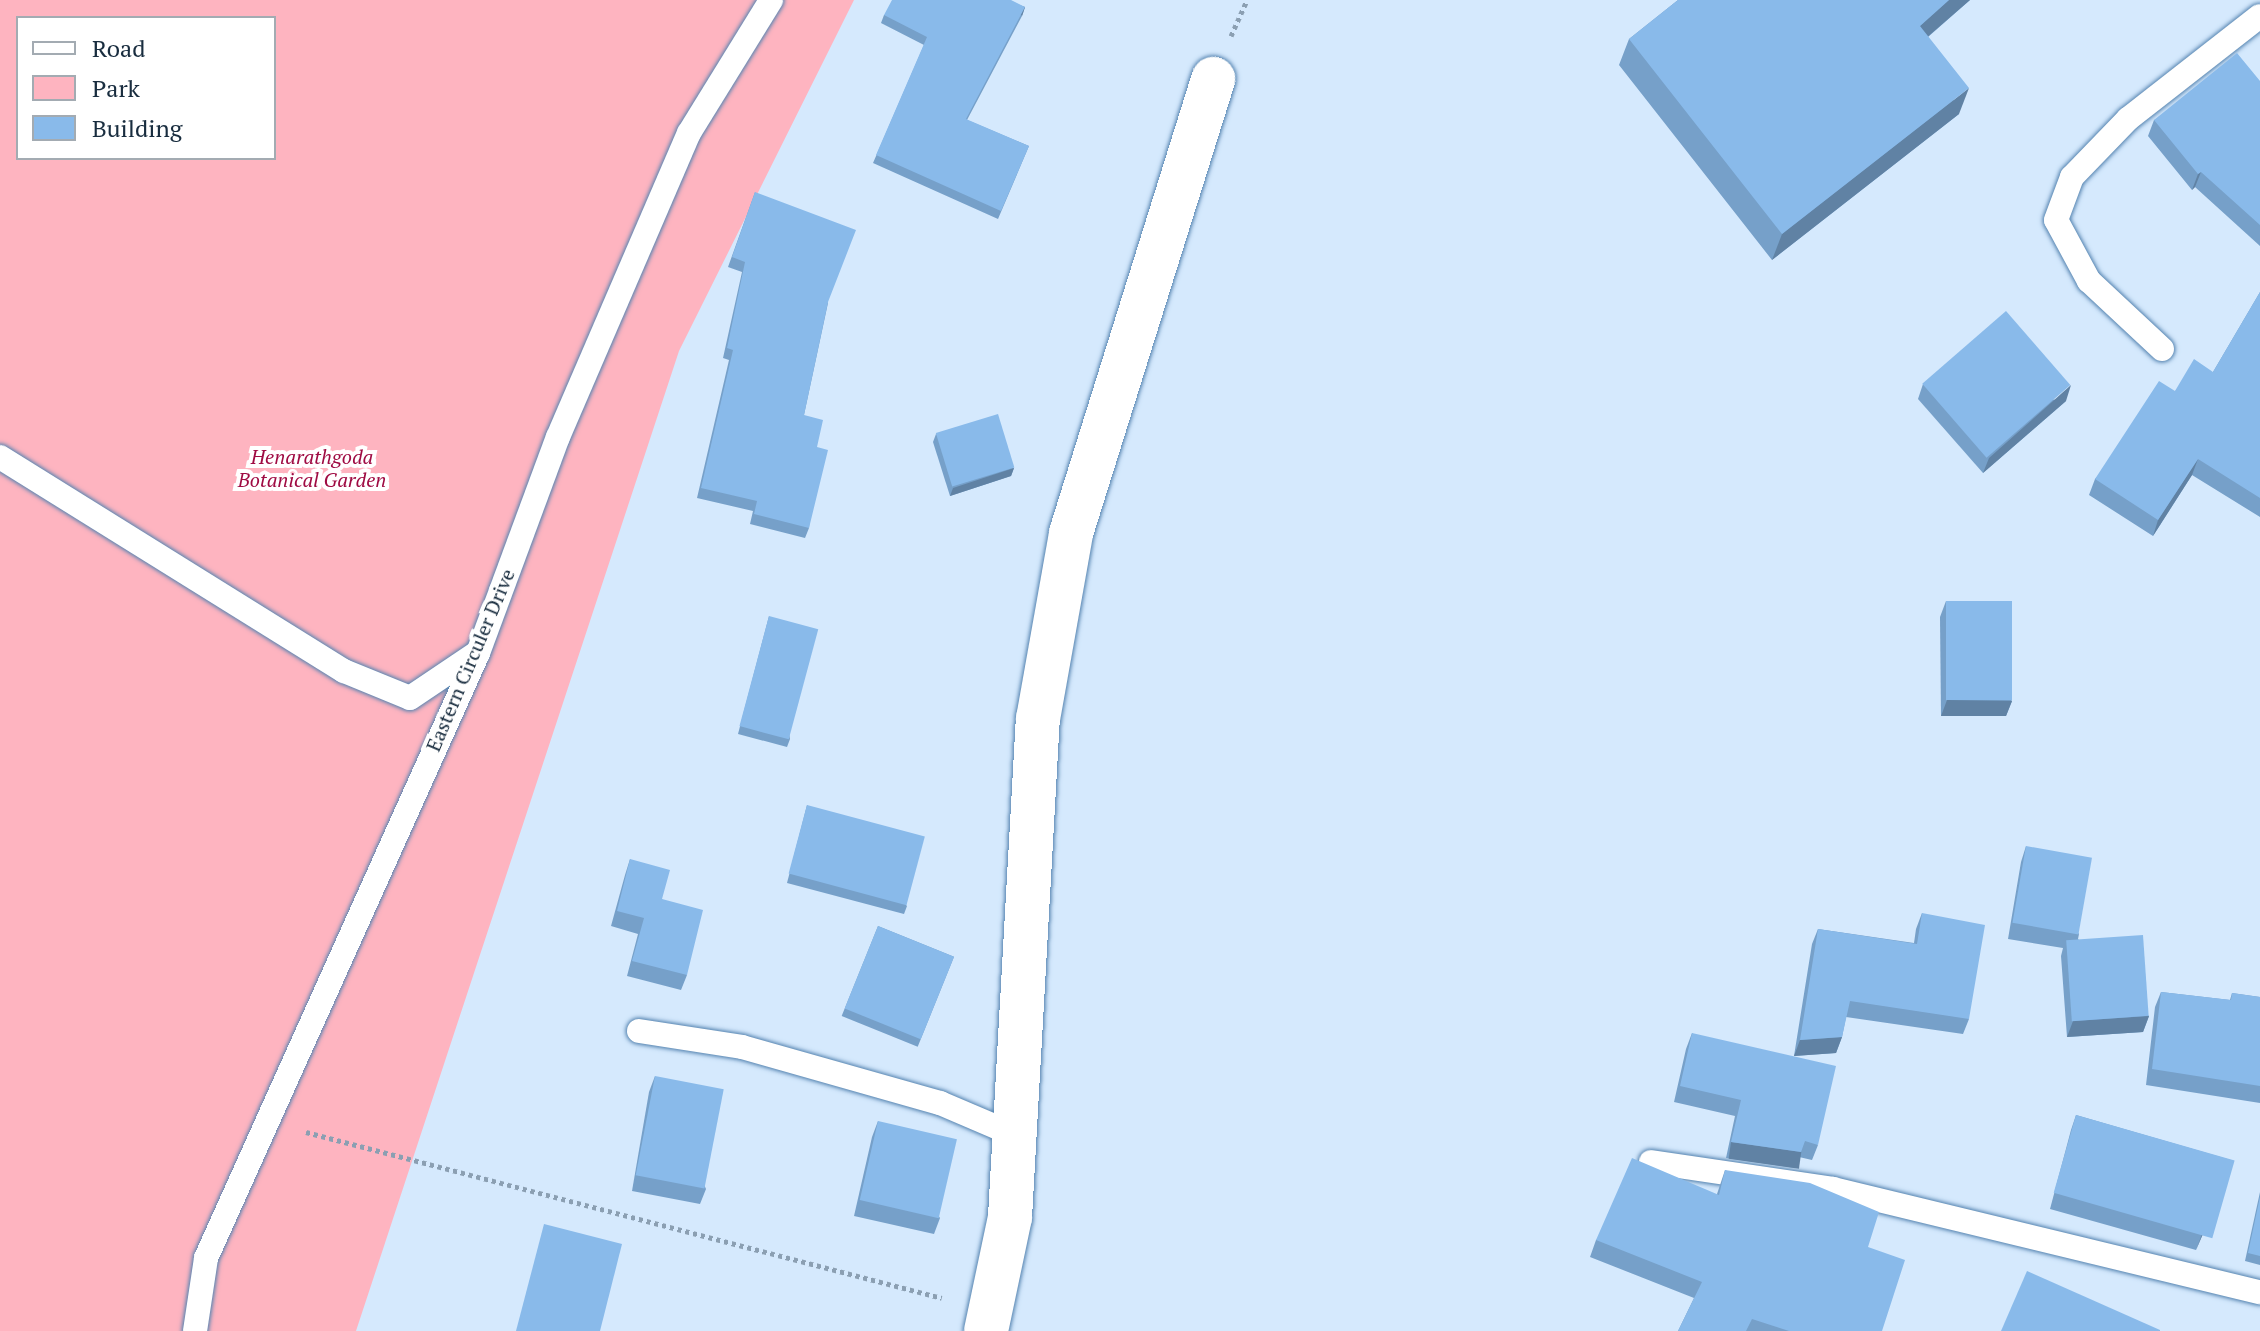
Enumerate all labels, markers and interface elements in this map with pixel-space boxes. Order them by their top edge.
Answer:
legend [16,16,276,160]
text: Road [92,32,146,64]
text: Park [92,72,140,104]
text: Building [92,112,182,144]
park label: Henarathgoda Botanical Garden [238,444,386,491]
street label: Eastern Circuler Drive [421,565,519,755]

